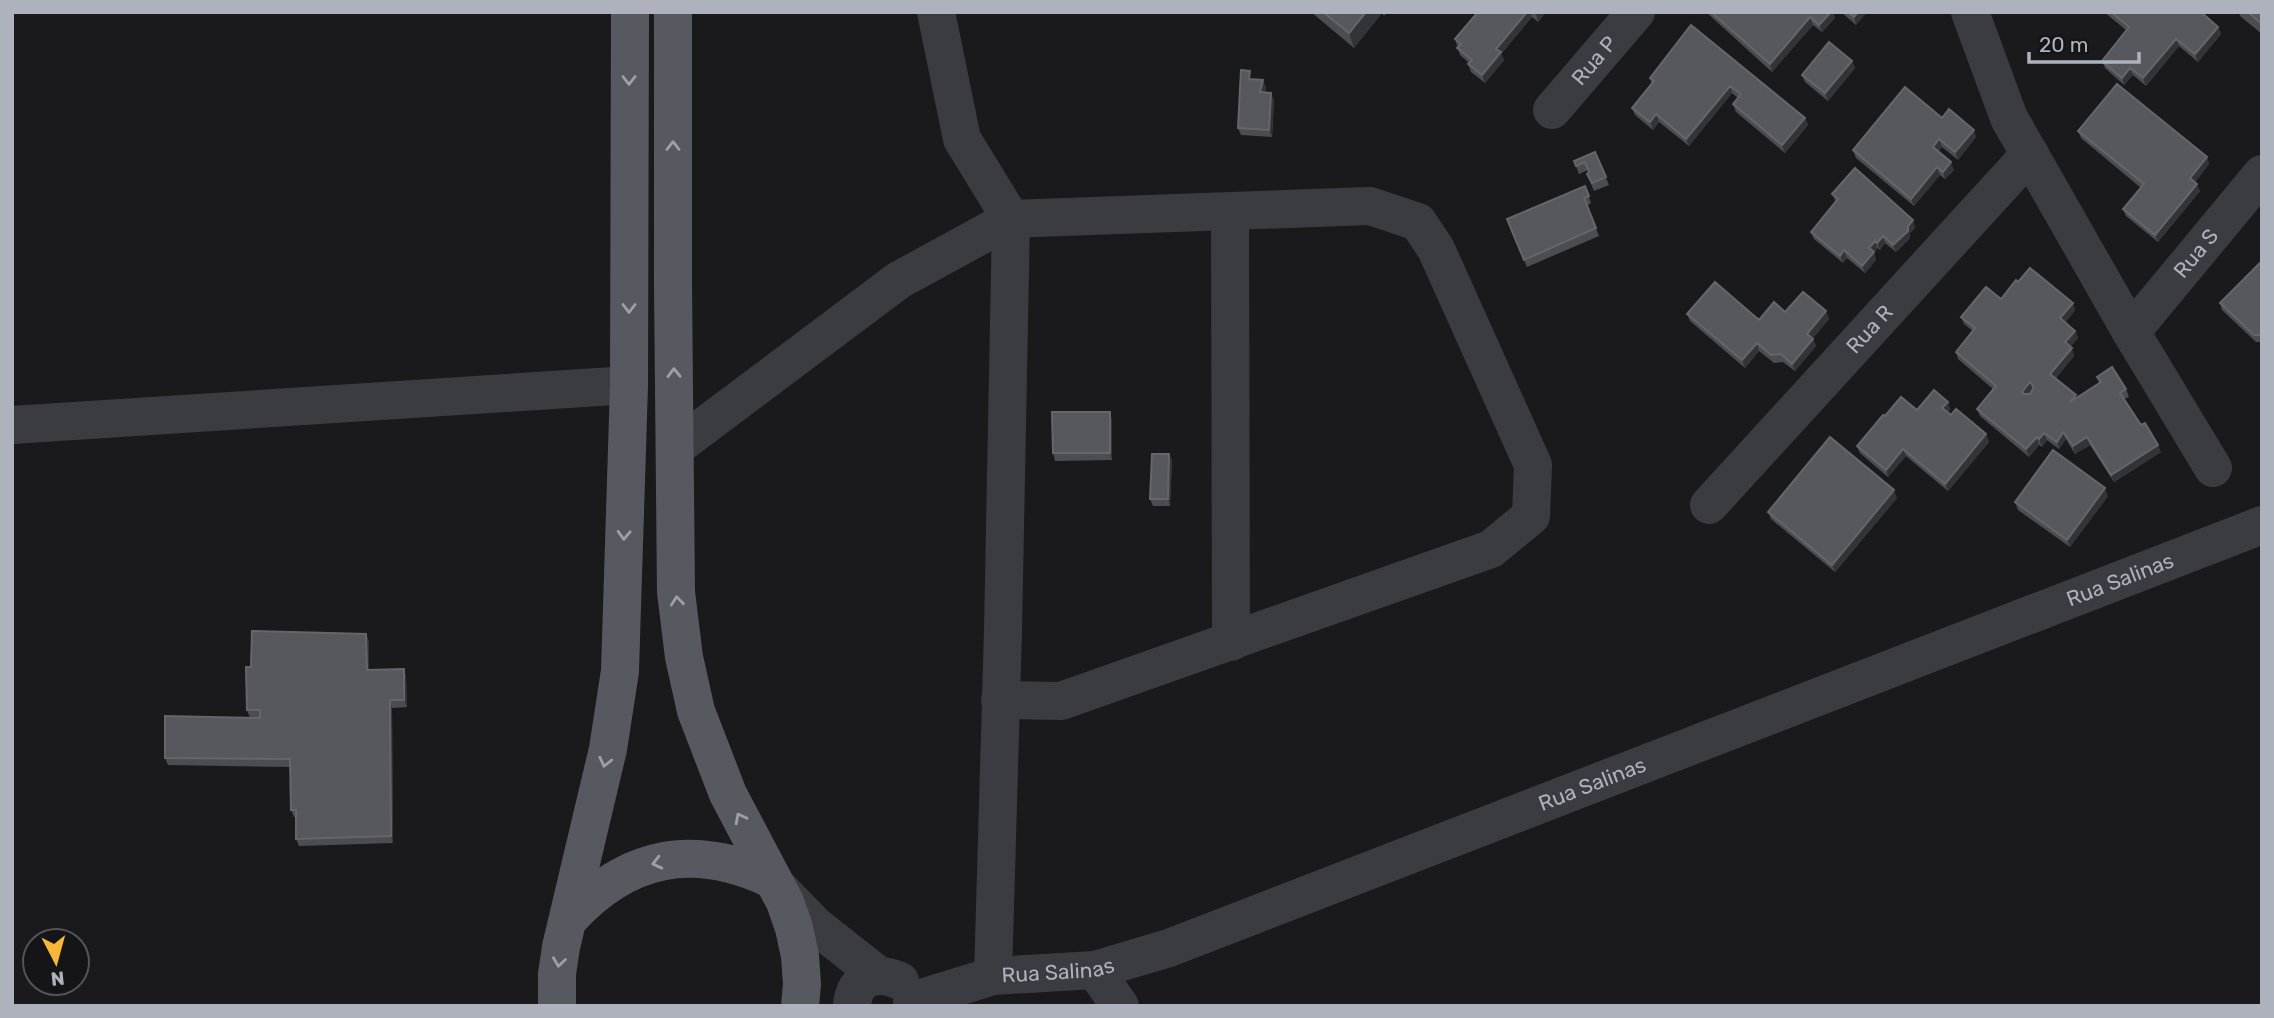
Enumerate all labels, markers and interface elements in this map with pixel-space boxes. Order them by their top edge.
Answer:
scale bar [2029,21,2139,65]
street label: Rua P [1566,31,1622,90]
text: 20 m [2039,32,2088,57]
one-way arrow [621,76,637,86]
one-way arrow [665,140,681,151]
street label: Rua S [2168,224,2223,283]
street label: Rua R [1841,300,1898,358]
one-way arrow [621,303,637,314]
one-way arrow [666,368,682,378]
one-way arrow [617,530,632,541]
street label: Rua Salinas [2063,547,2177,612]
one-way arrow [670,595,685,607]
street label: Rua Salinas [1535,752,1649,816]
one-way arrow [599,756,614,768]
one-way arrow [734,813,748,825]
one-way arrow [652,855,664,869]
north arrow [21,927,91,997]
street label: Rua Salinas [1001,952,1117,987]
one-way arrow [552,956,567,968]
text: N [50,966,66,991]

